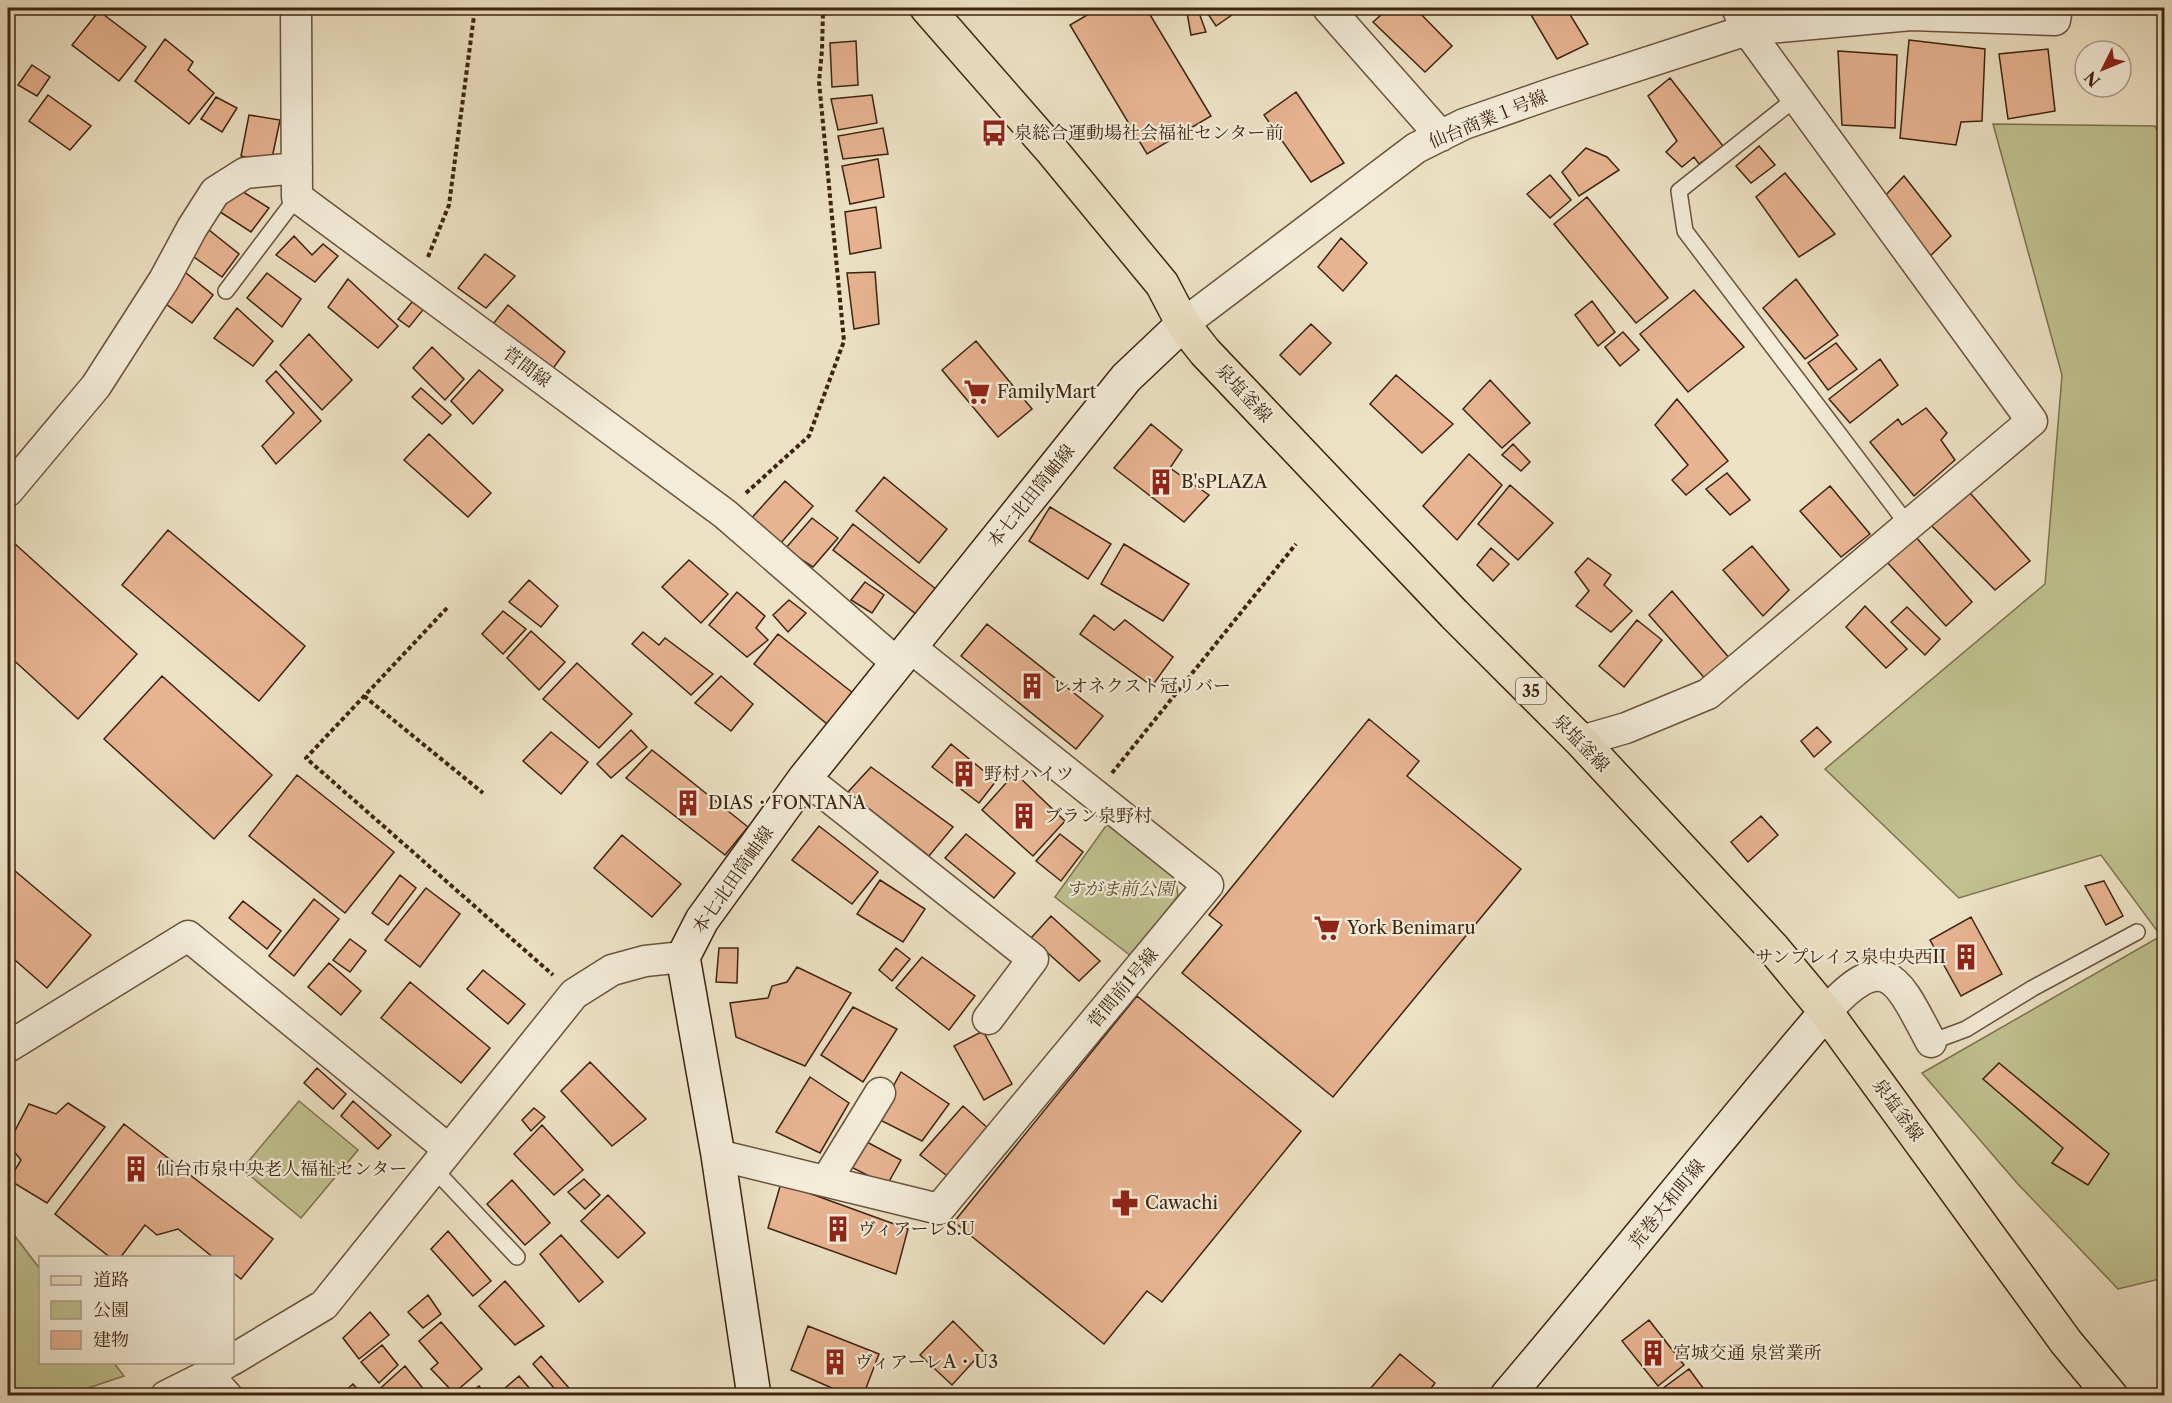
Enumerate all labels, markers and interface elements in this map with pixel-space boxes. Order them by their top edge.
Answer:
north arrow [2073,39,2133,99]
text: N [2080,67,2104,91]
street label: 仙台商業１号線 [1425,85,1551,153]
bus stop icon: 泉総合運動場社会福祉センター前 [979,118,1009,148]
place label: 泉総合運動場社会福祉センター前 [1014,122,1283,144]
street label: 菅間線 [499,342,555,392]
street label: 泉塩釜線 [1211,359,1277,427]
supermarket icon: FamilyMart [962,377,992,407]
place label: FamilyMart [997,381,1097,403]
street label: 本七北田筒岫線 [983,440,1079,552]
building icon: B'sPLAZA [1146,467,1176,497]
place label: B'sPLAZA [1181,471,1268,493]
building icon: レオネクスト冠リバー [1017,671,1047,701]
place label: レオネクスト冠リバー [1052,675,1231,697]
road number: 35 [1516,678,1546,704]
street label: 泉塩釜線 [1548,709,1614,777]
building icon: 野村ハイツ [949,759,979,789]
place label: 野村ハイツ [984,763,1074,785]
building icon: DIAS・FONTANA [673,788,703,818]
place label: DIAS・FONTANA [708,792,867,814]
building icon: ブラン泉野村 [1009,801,1039,831]
place label: ブラン泉野村 [1044,805,1152,827]
street label: 本七北田筒岫線 [688,822,778,938]
park label: すがま前公園 [1066,878,1177,900]
supermarket icon: York Benimaru [1312,913,1342,943]
place label: York Benimaru [1346,917,1475,939]
building icon: サンプレイス泉中央西II [1951,942,1981,972]
street label: 菅間前1号線 [1083,944,1163,1032]
place label: サンプレイス泉中央西II [1755,946,1946,968]
street label: 泉塩釜線 [1868,1074,1928,1146]
building icon: 仙台市泉中央老人福祉センター [121,1154,151,1184]
street label: 荒巻大和町線 [1624,1155,1710,1253]
place label: 仙台市泉中央老人福祉センター [156,1158,407,1180]
pharmacy icon: Cawachi [1110,1188,1140,1218]
place label: Cawachi [1145,1192,1218,1214]
building icon: ヴィアーレS.U [823,1214,853,1244]
place label: ヴィアーレS.U [858,1218,975,1240]
legend [39,1256,234,1364]
text: 道路 [93,1269,129,1291]
text: 公園 [93,1299,129,1321]
text: 建物 [93,1329,129,1351]
building icon: 宮城交通 泉営業所 [1638,1338,1668,1368]
place label: 宮城交通 泉営業所 [1673,1342,1822,1364]
building icon: ヴィアーレA・U3 [820,1347,850,1377]
place label: ヴィアーレA・U3 [855,1351,998,1373]

